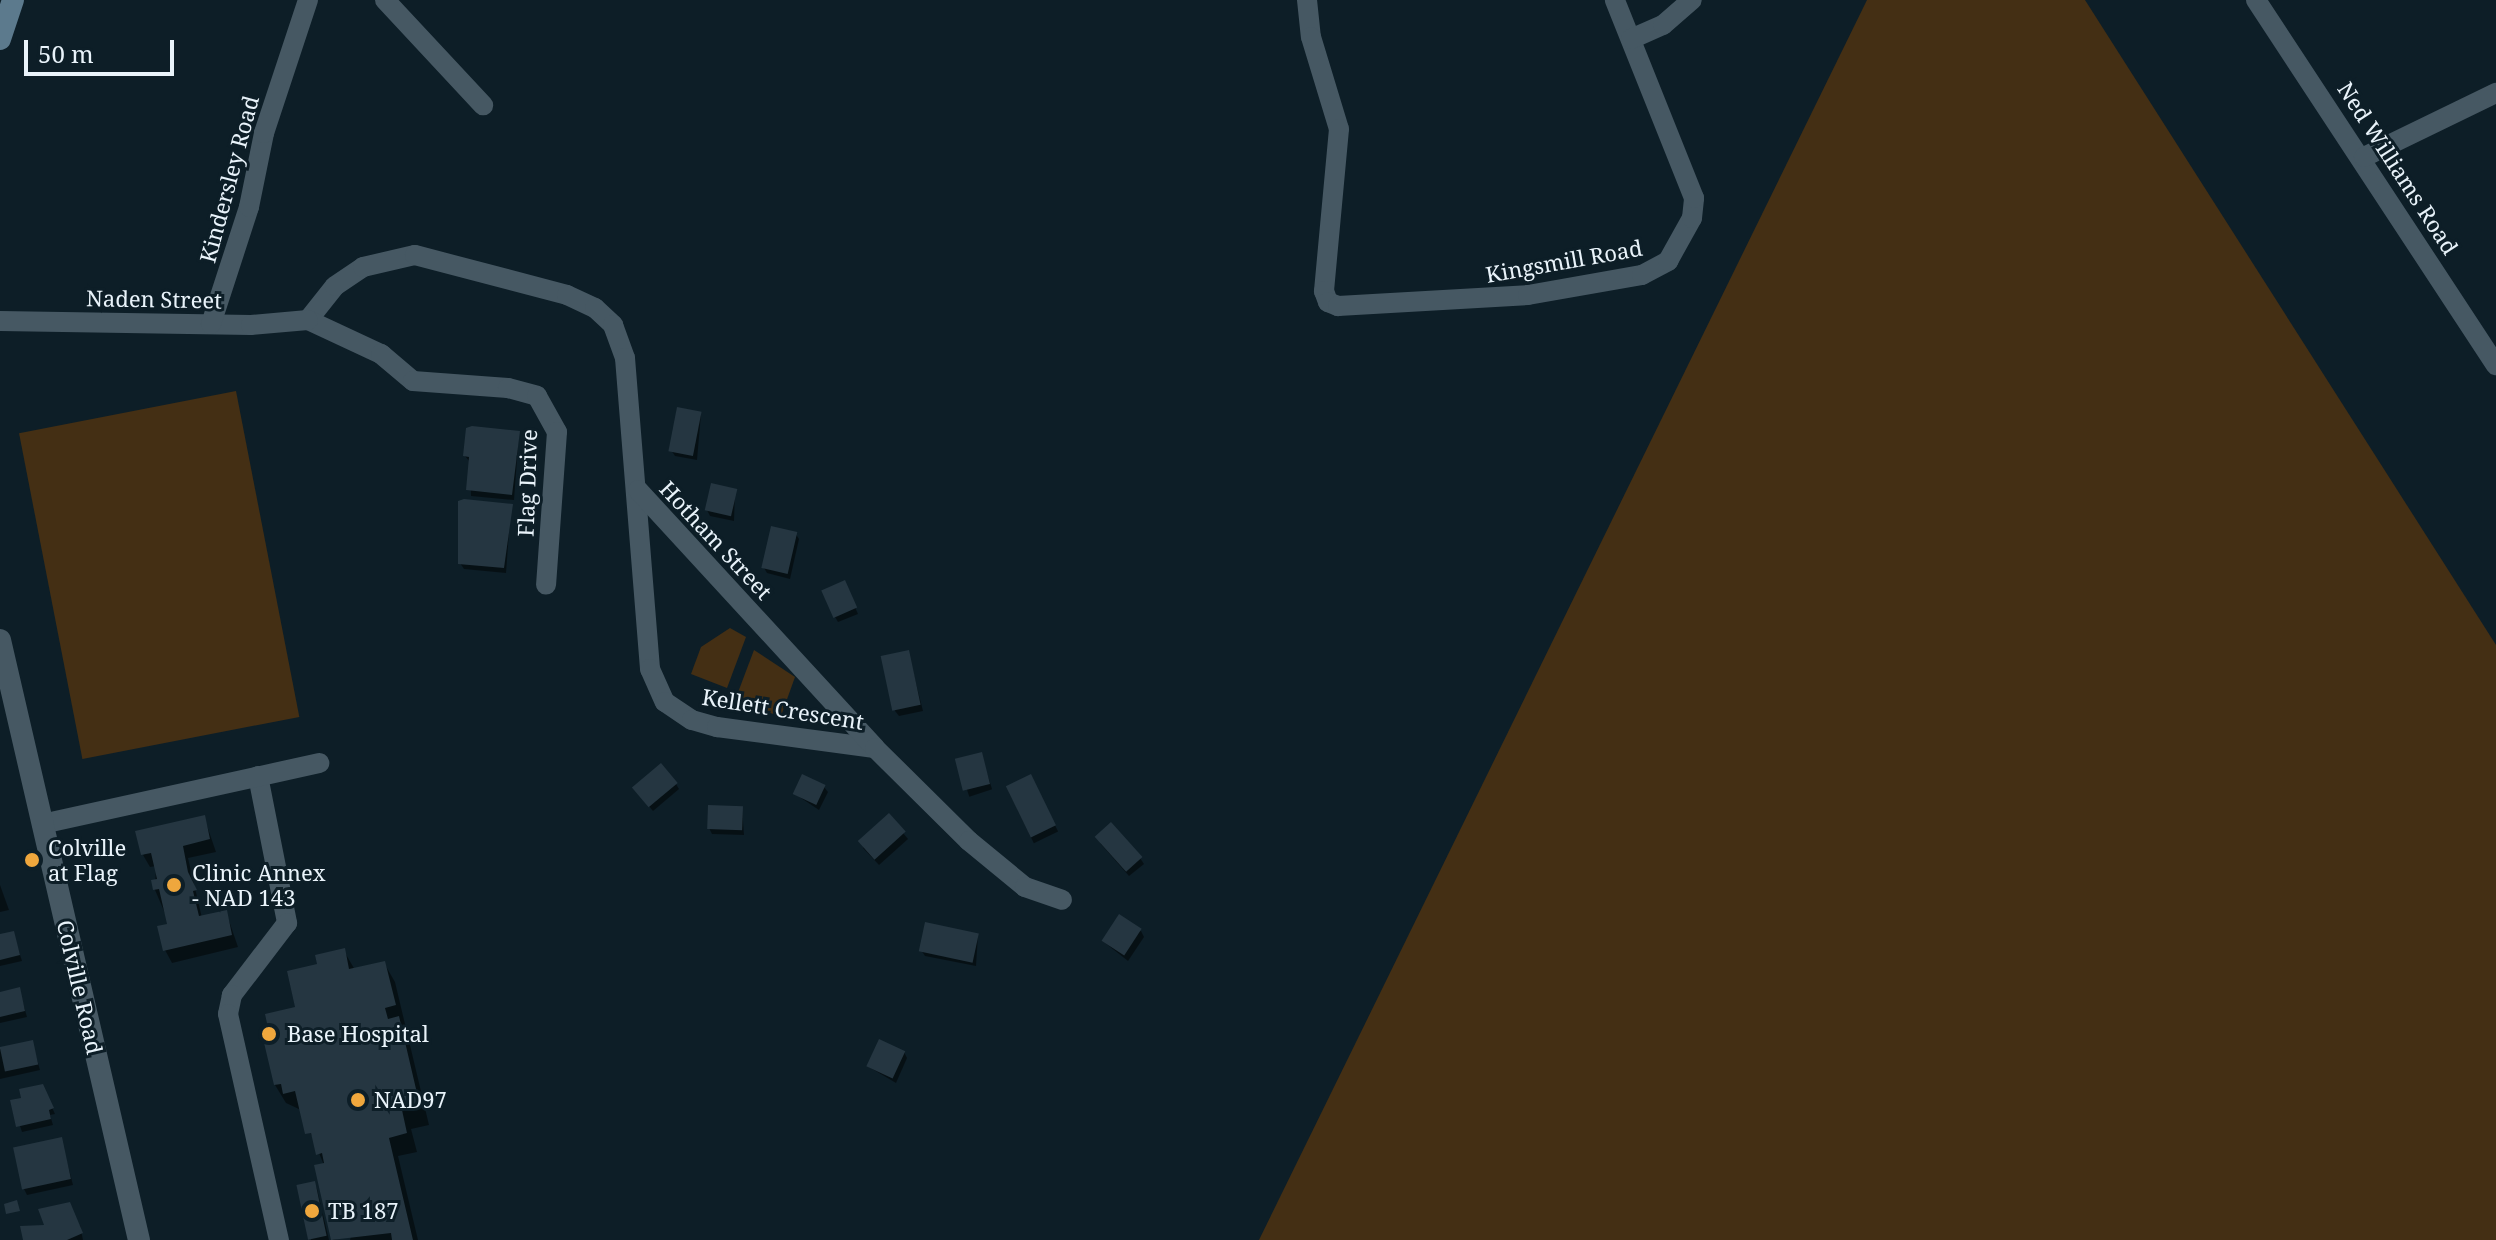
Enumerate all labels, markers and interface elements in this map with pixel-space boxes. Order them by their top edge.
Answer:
scale bar [28,24,178,74]
text: 50 m [38,37,94,70]
street label: Ned Williams Road [2332,77,2464,259]
street label: Kindersley Road [194,93,264,265]
street label: Kingsmill Road [1484,234,1644,288]
street label: Naden Street [86,285,222,313]
street label: Flag Drive [512,429,542,537]
street label: Hotham Street [654,475,778,605]
street label: Kellett Crescent [700,683,866,735]
place label: Colville at Flag [48,834,126,886]
marker: Colville at Flag [23,851,41,869]
place label: Clinic Annex - NAD 143 [192,859,326,910]
marker: Clinic Annex - NAD 143 [163,874,185,896]
street label: Colville Road [52,917,108,1057]
place label: Base Hospital [287,1021,429,1047]
marker: Base Hospital [258,1023,280,1045]
place label: NAD97 [374,1087,447,1113]
marker: NAD97 [349,1091,367,1109]
place label: TB 187 [328,1198,398,1224]
marker: TB 187 [303,1202,321,1220]

